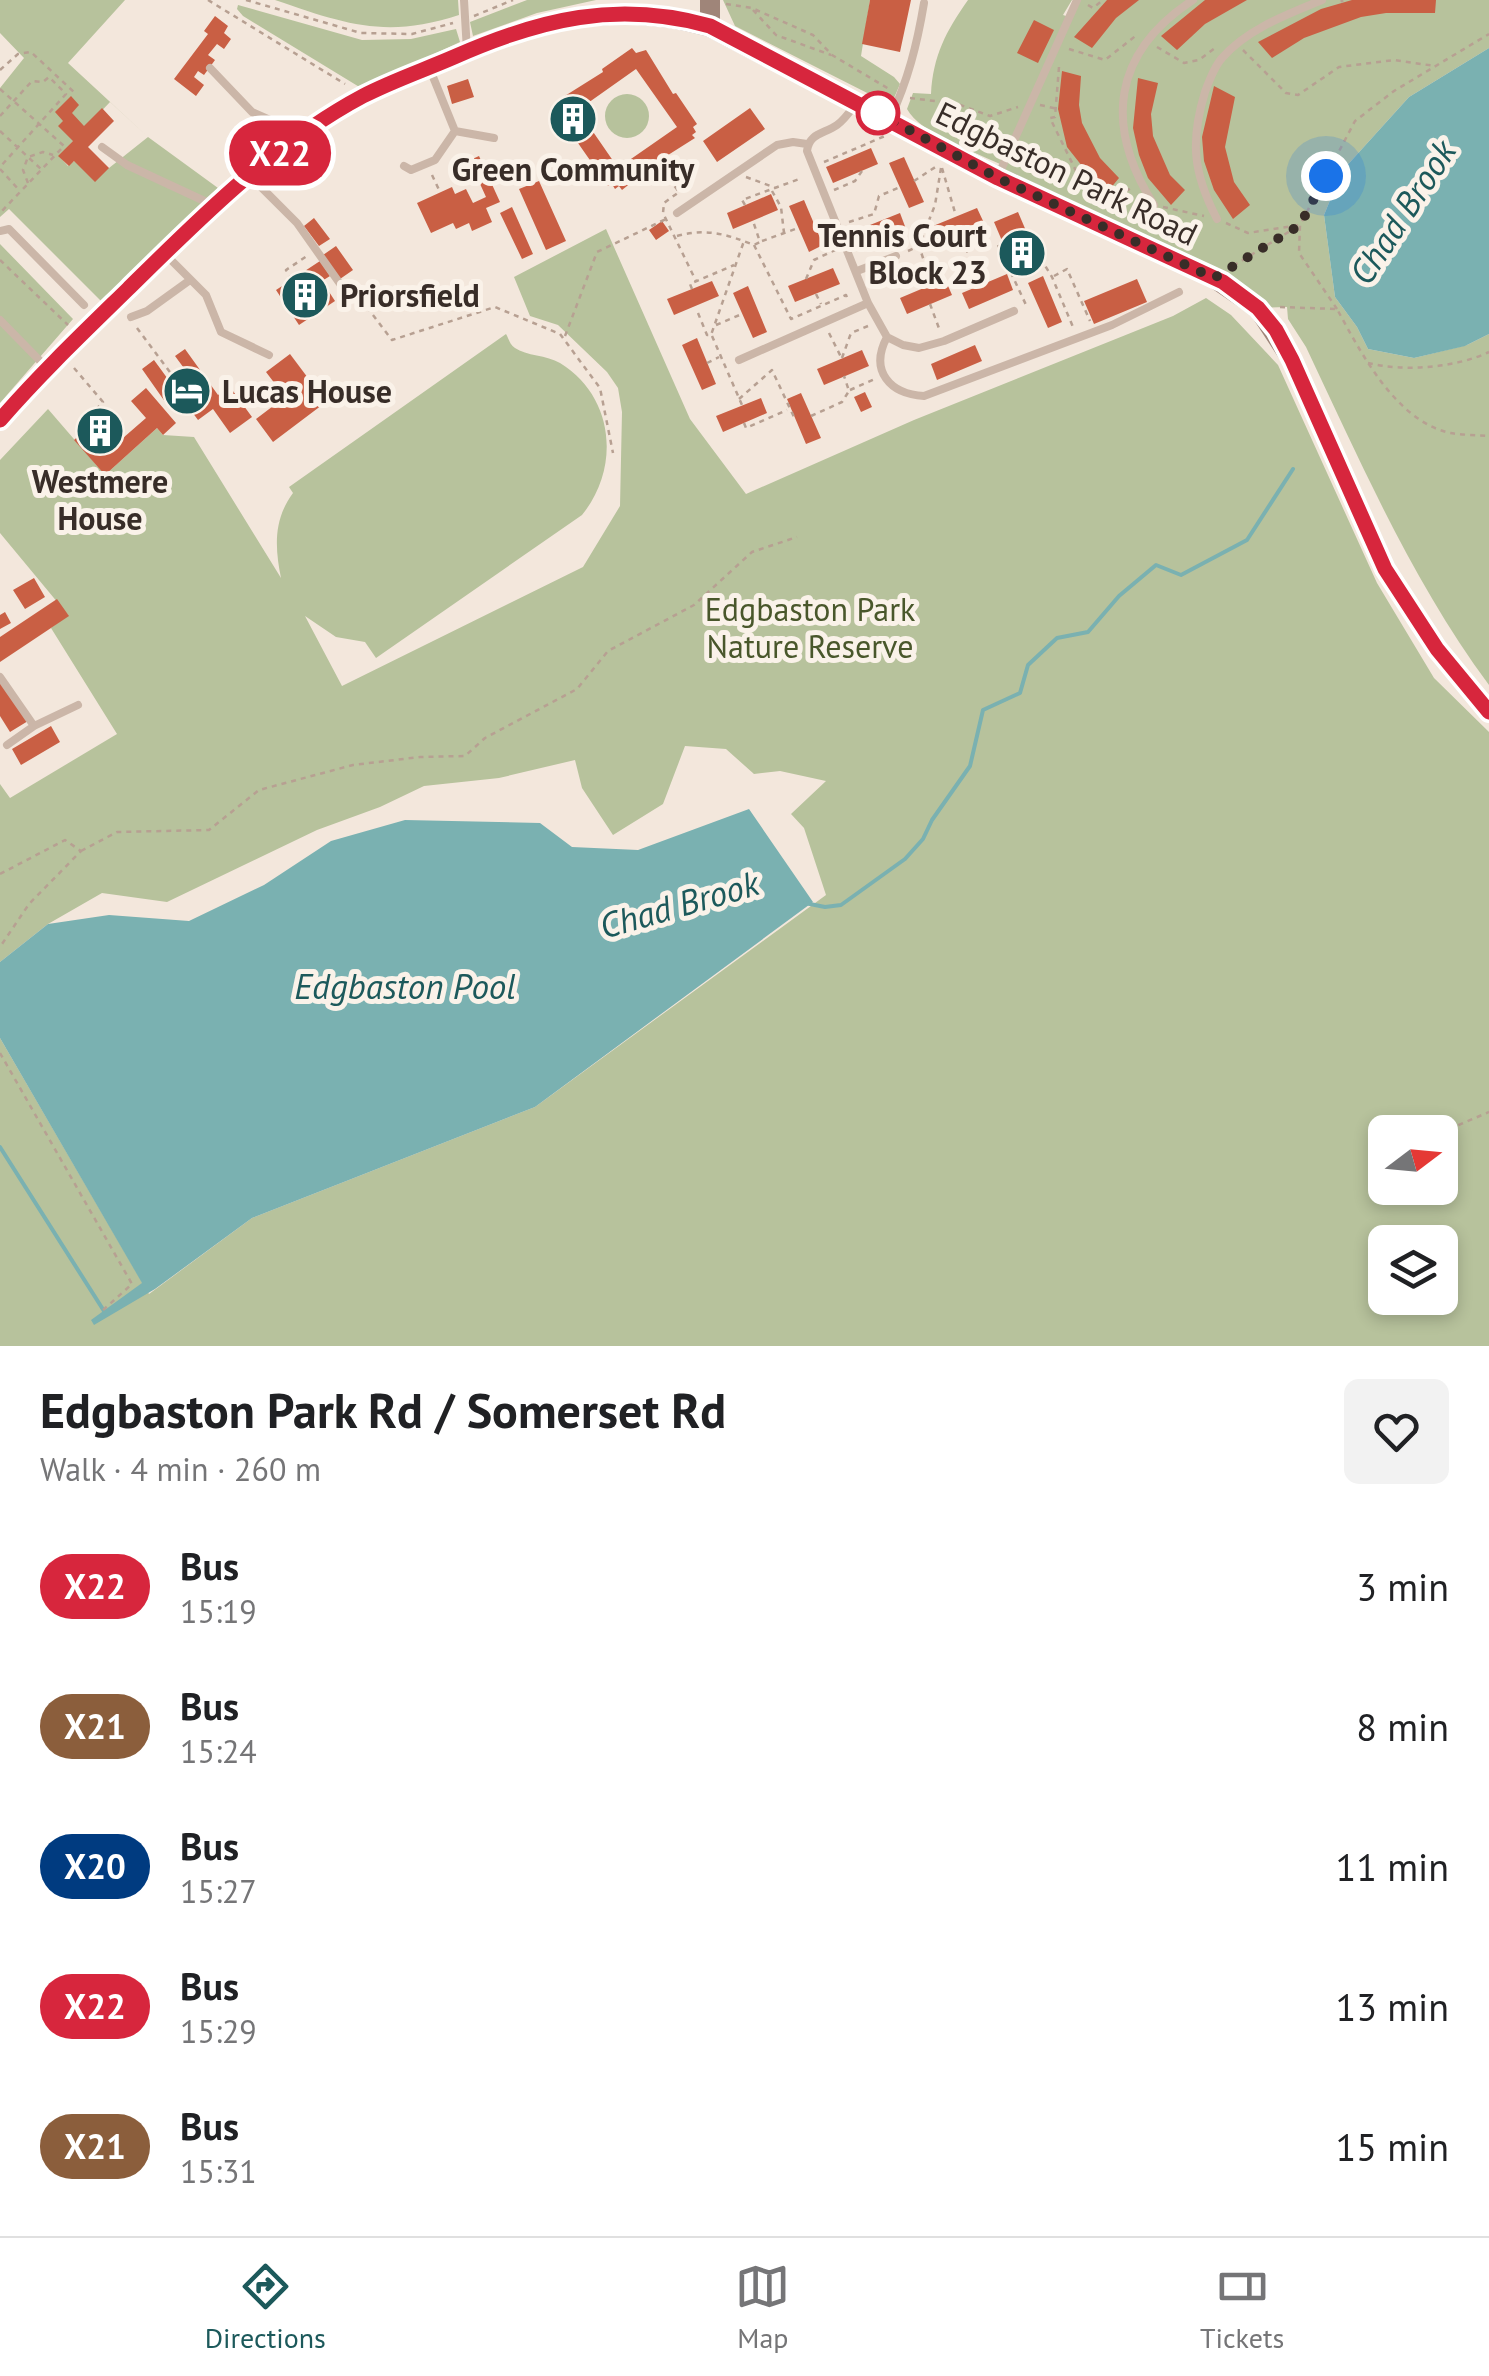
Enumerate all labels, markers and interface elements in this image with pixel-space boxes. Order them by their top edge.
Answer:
street label: Edgbaston Park Road [929,91,1205,255]
unlabelled marker [857,92,899,134]
building icon: Green Community [547,93,599,145]
line badge: X22 [222,120,338,186]
text: X22 [249,130,311,176]
water label: Chad Brook [1338,130,1466,293]
place label: Green Community [452,148,695,190]
your location [1301,151,1351,201]
place label: Tennis Court Block 23 [817,214,988,293]
building icon: Tennis Court Block 23 [996,227,1048,279]
building icon: Priorsfield [279,269,331,321]
place label: Priorsfield [340,274,480,316]
hotel icon: Lucas House [161,365,213,417]
place label: Lucas House [222,370,392,412]
building icon: Westmere House [74,405,126,457]
place label: Westmere House [32,460,168,539]
park label: Edgbaston Park Nature Reserve [705,588,916,667]
water label: Chad Brook [594,859,765,949]
water label: Edgbaston Pool [294,963,516,1009]
north arrow [1368,1115,1458,1205]
map controls [1368,1115,1458,1315]
button: layers [1368,1225,1458,1315]
text: Edgbaston Park Rd / Somerset Rd [40,1379,726,1441]
button: heart [1344,1379,1449,1484]
text: Walk · 4 min · 260 m [40,1448,321,1490]
text: Bus [180,1541,239,1590]
text: 3 min [1356,1562,1449,1611]
text: X22 [64,1563,126,1609]
text: 15:19 [180,1590,257,1632]
text: Bus [180,1681,239,1730]
text: 8 min [1356,1702,1449,1751]
text: X21 [64,1703,126,1749]
text: 15:24 [180,1730,257,1772]
text: Bus [180,1821,239,1870]
text: 11 min [1336,1842,1449,1891]
text: X20 [64,1843,126,1889]
text: 15:27 [180,1870,257,1912]
text: Bus [180,1961,239,2010]
text: 13 min [1336,1982,1449,2031]
text: X22 [64,1983,126,2029]
text: 15:29 [180,2010,257,2052]
text: Bus [180,2101,239,2150]
text: 15 min [1336,2122,1449,2171]
text: X21 [64,2123,126,2169]
text: 15:31 [180,2150,257,2192]
tab: Directions [205,2259,326,2356]
tab: Map [735,2259,790,2356]
tab: Tickets [1200,2259,1284,2356]

